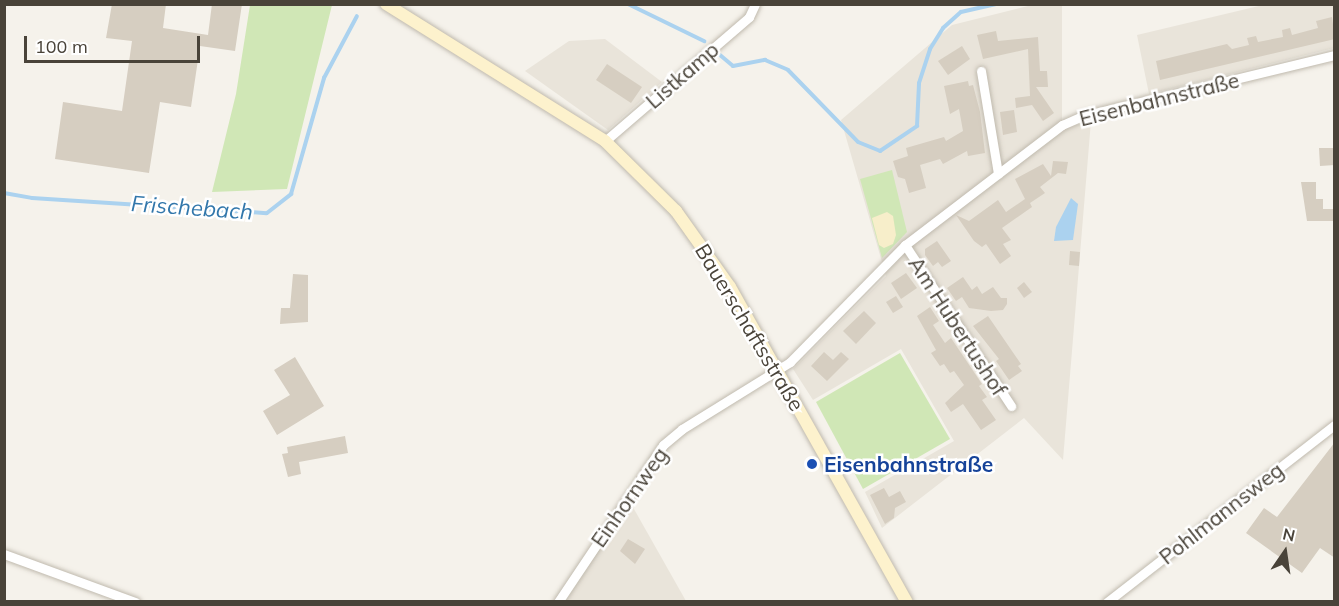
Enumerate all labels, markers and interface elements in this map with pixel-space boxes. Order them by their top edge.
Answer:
scale bar [27,24,202,62]
text: 100 m [35,35,88,58]
street label: Listkamp [640,36,724,114]
street label: Eisenbahnstraße [1076,67,1242,131]
water label: Frischebach [130,191,254,225]
street label: Bauerschaftsstraße [690,239,810,415]
street label: Am Hubertushof [904,252,1012,400]
street label: Einhornweg [585,442,673,552]
place label: Eisenbahnstraße [824,451,993,477]
marker: Eisenbahnstraße [805,457,819,471]
street label: Pohlmannsweg [1154,457,1288,569]
north arrow [1255,522,1315,582]
text: N [1281,523,1297,546]

